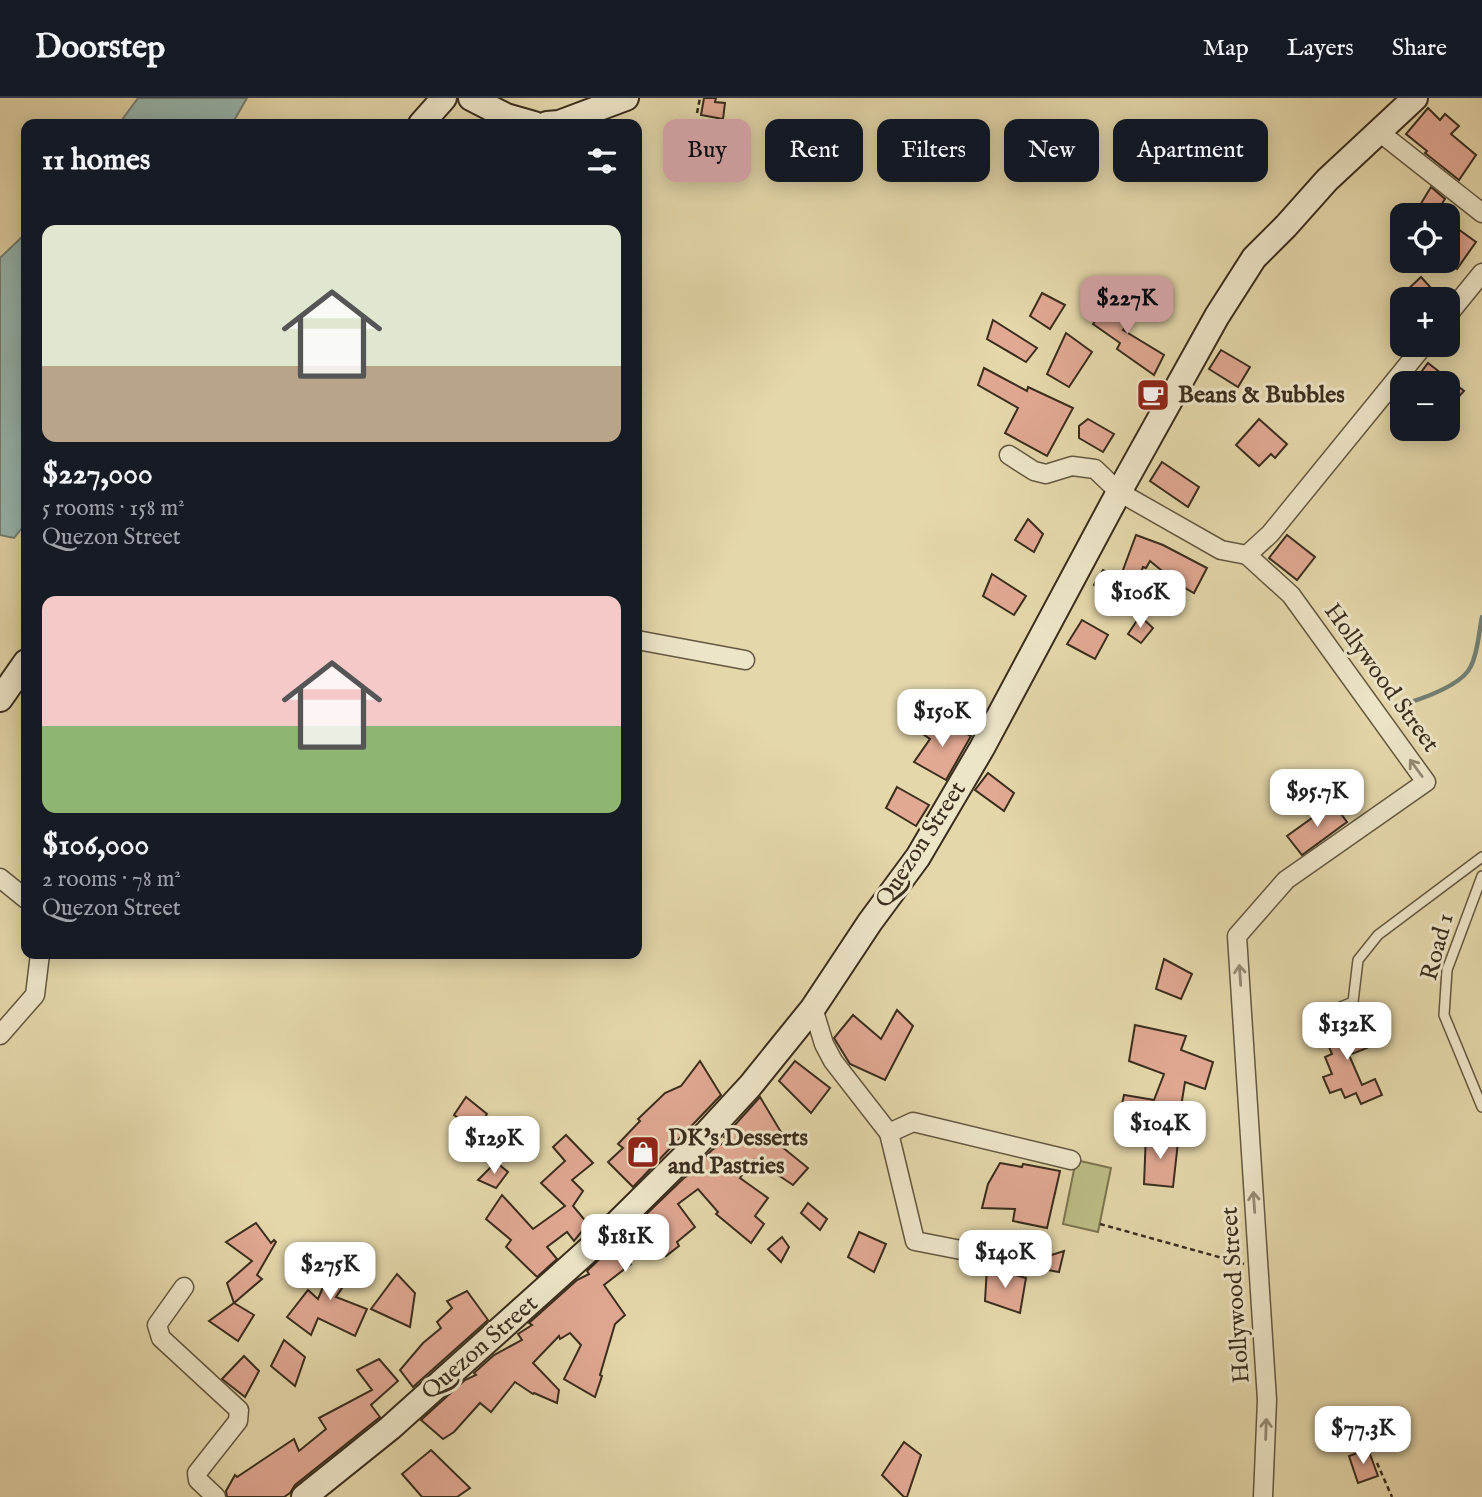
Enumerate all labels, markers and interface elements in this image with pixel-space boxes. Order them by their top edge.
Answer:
text: Doorstep [35,27,165,69]
text: Map [1203,33,1249,64]
text: Layers [1287,33,1354,64]
text: Share [1392,33,1447,64]
chip: Buy [663,119,751,182]
chip: Rent [765,119,863,182]
chip: Filters [877,119,990,182]
chip: New [1004,119,1099,182]
chip: Apartment [1113,119,1268,182]
text: 11 homes [42,142,150,180]
icon: filters [583,142,621,180]
map controls [1390,203,1460,441]
button: locate [1390,203,1460,273]
icon: home [269,271,395,397]
pin: $227K [1078,276,1176,336]
text: $227K [1096,284,1158,313]
button: + [1390,287,1460,357]
button: − [1390,371,1460,441]
cafe icon: Beans & Bubbles [1134,376,1172,414]
place label: Beans & Bubbles [1178,380,1345,411]
text: $227,000 [42,456,153,494]
text: 5 rooms · 158 m² [42,494,185,523]
text: Quezon Street [42,523,181,552]
pin: $106K [1091,570,1189,630]
text: $106K [1111,578,1169,607]
street label: Hollywood Street [1316,597,1446,759]
icon: home [269,642,395,768]
pin: $150K [893,690,991,749]
text: $150K [913,697,971,726]
one-way arrow [1409,759,1423,778]
pin: $95.7K [1260,770,1374,829]
street label: Quezon Street [869,776,973,914]
text: $95.7K [1286,777,1348,806]
text: $106,000 [42,827,149,865]
text: 2 rooms · 78 m² [42,865,181,894]
text: Quezon Street [42,894,181,923]
street label: Road 1 [1414,910,1462,984]
one-way arrow [1233,963,1246,986]
pin: $132K [1298,1002,1396,1062]
text: $132K [1318,1010,1376,1039]
pin: $104K [1111,1102,1209,1161]
text: $104K [1130,1109,1190,1138]
pin: $129K [445,1116,543,1176]
place label: DK's Desserts and Pastries [668,1123,808,1182]
text: $129K [465,1124,523,1153]
shop icon: DK's Desserts and Pastries [624,1133,662,1171]
one-way arrow [1247,1191,1260,1214]
street label: Hollywood Street [1214,1206,1258,1384]
pin: $181K [576,1214,674,1274]
text: $181K [597,1222,653,1251]
pin: $140K [956,1230,1054,1290]
text: $140K [975,1238,1035,1267]
pin: $275K [281,1242,379,1302]
text: $275K [301,1250,360,1279]
street label: Quezon Street [415,1289,545,1407]
pin: $77.3K [1306,1406,1420,1466]
text: $77.3K [1331,1414,1395,1443]
one-way arrow [1259,1418,1272,1441]

